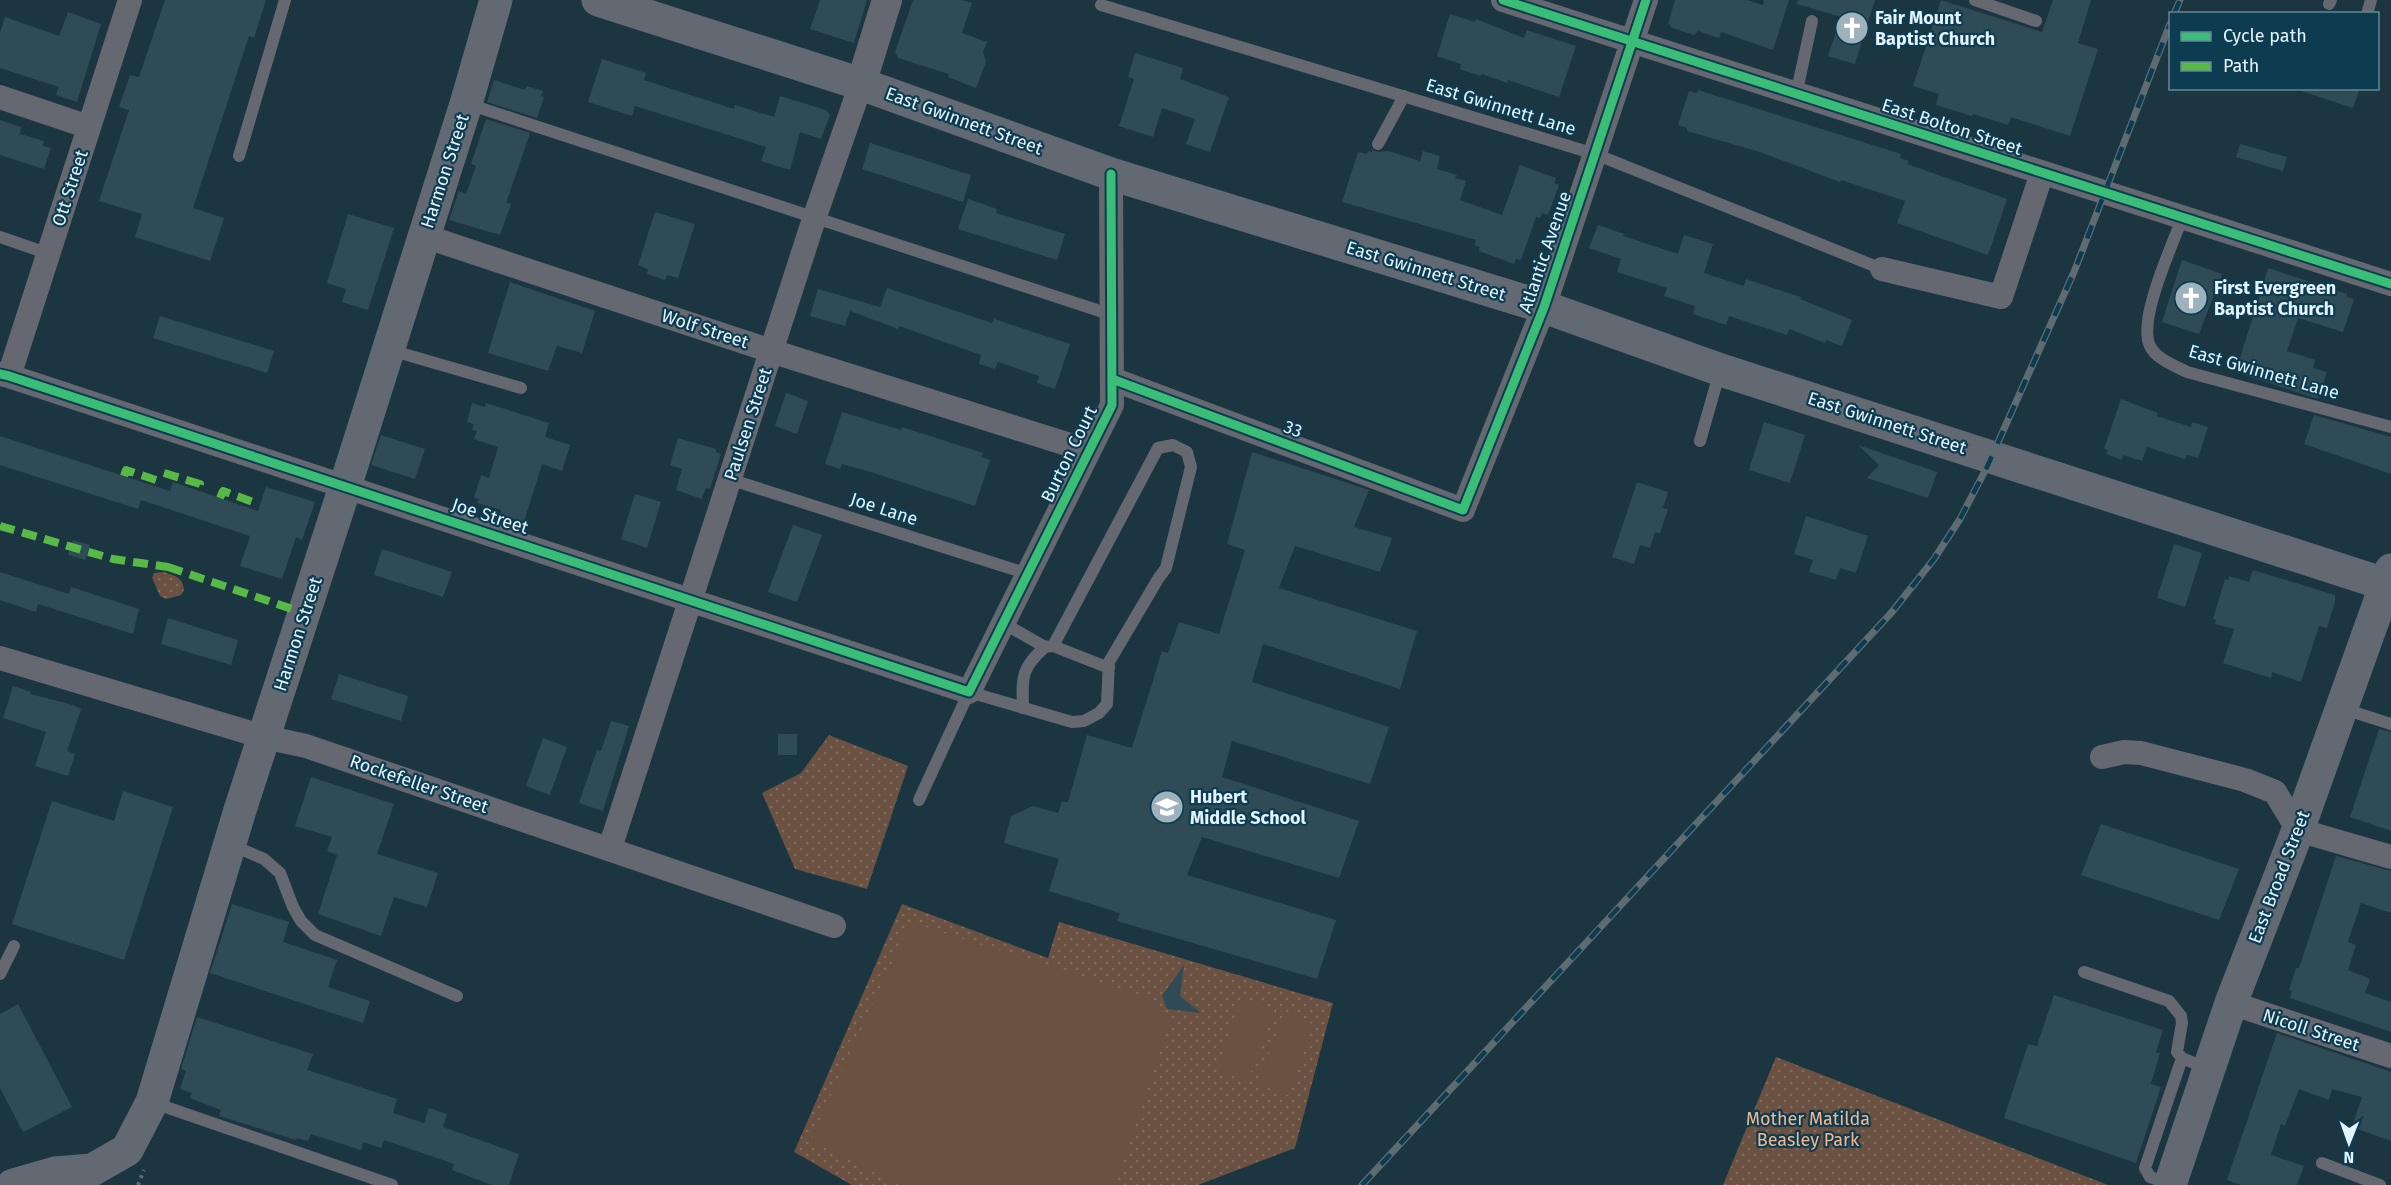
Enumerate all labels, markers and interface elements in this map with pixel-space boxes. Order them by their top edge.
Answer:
place label: Fair Mount Baptist Church [1875,7,1995,50]
church icon: Fair Mount Baptist Church [1834,10,1870,46]
legend [2169,12,2379,90]
text: Cycle path [2223,25,2307,47]
text: Path [2223,55,2259,77]
street label: East Gwinnett Lane [1423,74,1579,140]
street label: East Gwinnett Street [882,82,1046,160]
street label: East Bolton Street [1879,94,2025,160]
street label: Harmon Street [416,111,474,231]
street label: Ott Street [47,147,93,229]
street label: Atlantic Avenue [1514,188,1576,316]
street label: East Gwinnett Street [1344,236,1509,306]
place label: First Evergreen Baptist Church [2214,277,2336,320]
church icon: First Evergreen Baptist Church [2173,280,2209,316]
street label: Wolf Street [659,305,752,354]
street label: East Gwinnett Lane [2186,340,2342,404]
street label: Paulsen Street [719,364,777,483]
street label: East Gwinnett Street [1805,387,1970,459]
street label: Burton Court [1036,402,1102,506]
street label: 33 [1281,416,1305,442]
street label: Joe Lane [848,488,920,530]
street label: Joe Street [449,493,532,539]
street label: Harmon Street [269,574,327,694]
street label: Rockefeller Street [347,750,492,818]
place label: Hubert Middle School [1190,786,1307,829]
school or university icon: Hubert Middle School [1149,789,1185,825]
street label: East Broad Street [2244,807,2315,947]
street label: Nicoll Street [2260,1004,2363,1056]
park label: Mother Matilda Beasley Park [1746,1108,1870,1151]
north arrow [2319,1113,2379,1173]
text: N [2343,1148,2354,1167]

